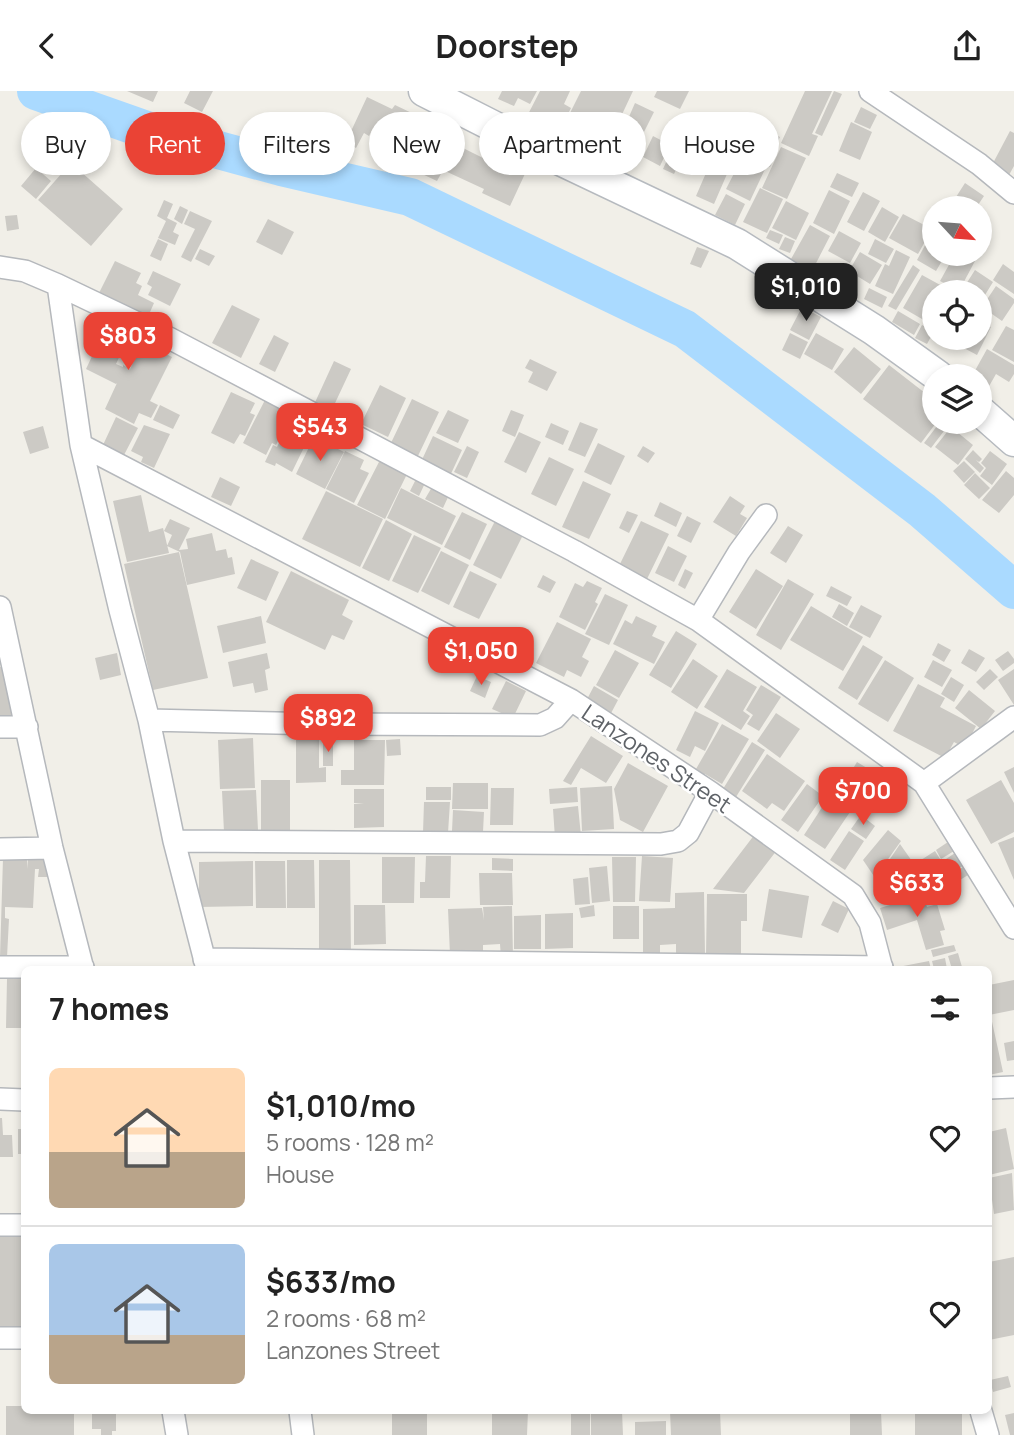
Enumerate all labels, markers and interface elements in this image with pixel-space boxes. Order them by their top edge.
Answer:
text: Doorstep [436,24,578,68]
icon: back [28,27,66,65]
icon: share [948,27,986,65]
chip: Buy [21,112,111,175]
chip: Rent [125,112,225,175]
chip: Filters [239,112,355,175]
chip: New [369,112,465,175]
chip: Apartment [479,112,646,175]
chip: House [660,112,779,175]
north arrow [922,196,992,266]
map controls [922,196,992,434]
pin: $1,010 [749,264,863,323]
text: $1,010 [771,270,841,302]
button: locate [922,280,992,350]
pin: $803 [87,313,169,372]
text: $803 [99,319,157,351]
button: layers [922,364,992,434]
pin: $543 [279,403,361,463]
text: $543 [292,410,348,442]
pin: $1,050 [424,627,538,687]
text: $1,050 [444,634,518,666]
pin: $892 [287,695,369,754]
street label: Lanzones Street [576,696,738,820]
text: $892 [300,701,356,733]
pin: $700 [822,767,904,827]
text: $700 [835,774,891,806]
pin: $633 [876,859,958,919]
text: $633 [889,866,945,898]
text: 7 homes [49,988,169,1029]
icon: filters [926,989,964,1027]
text: $1,010/mo [266,1085,416,1126]
icon: home [105,1096,189,1180]
icon: heart [926,1119,964,1157]
text: 5 rooms · 128 m² [266,1126,434,1158]
text: House [266,1158,335,1190]
text: $633/mo [266,1261,396,1302]
icon: home [105,1272,189,1356]
icon: heart [926,1295,964,1333]
text: 2 rooms · 68 m² [266,1302,426,1334]
text: Lanzones Street [266,1334,440,1366]

